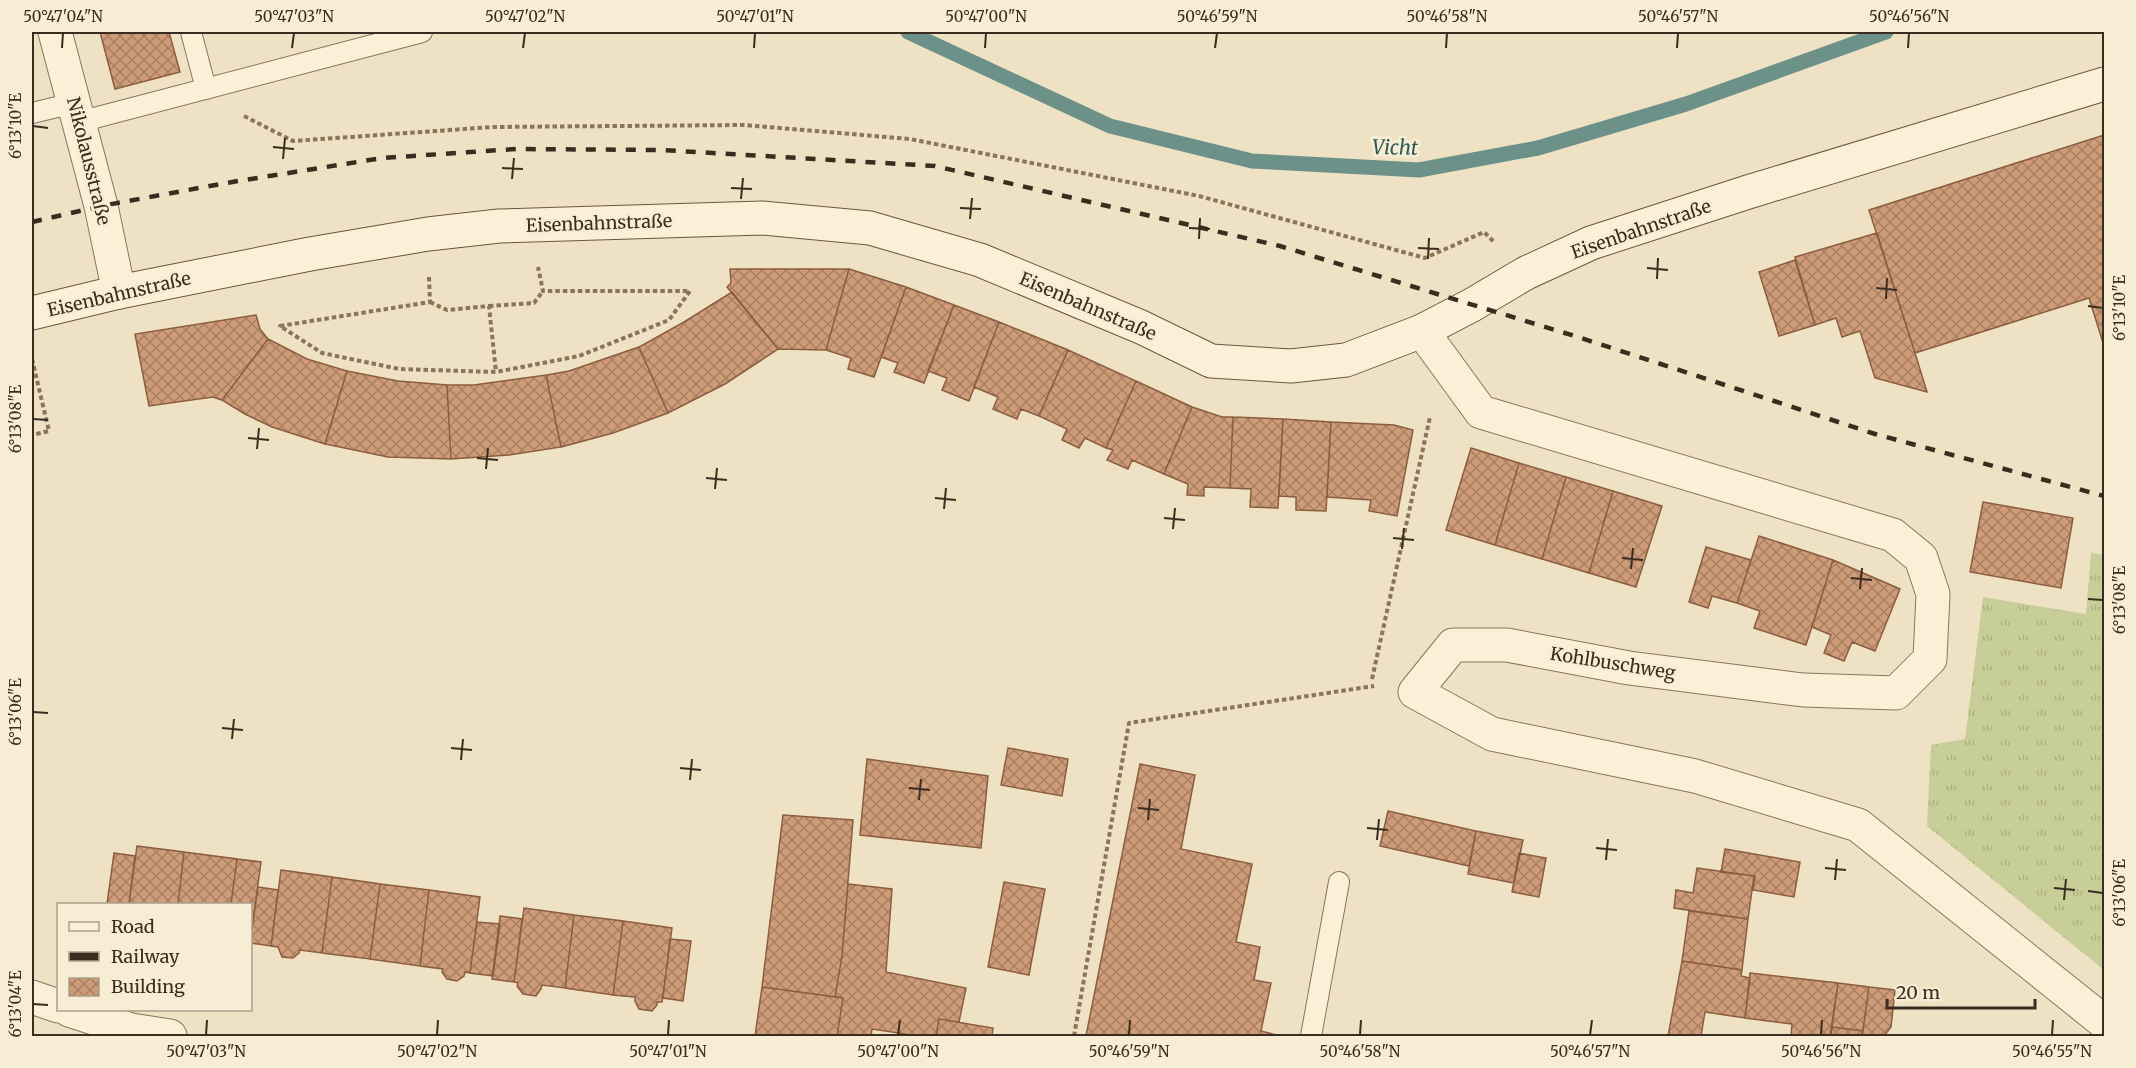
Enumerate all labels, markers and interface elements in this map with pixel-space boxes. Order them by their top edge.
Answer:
text: 50°47'04"N [23,7,103,26]
text: 50°47'03"N [254,7,334,26]
text: 50°47'02"N [485,7,565,26]
text: 50°47'01"N [716,7,794,26]
text: 50°47'00"N [945,7,1027,26]
text: 50°46'59"N [1177,7,1258,26]
text: 50°46'58"N [1407,7,1488,26]
text: 50°46'57"N [1638,7,1718,26]
text: 50°46'56"N [1869,7,1950,26]
text: 6°13'10"E [6,93,25,159]
street label: Nikolausstraße [62,95,116,227]
water label: Vicht [1372,134,1418,160]
street label: Eisenbahnstraße [1568,194,1714,264]
street label: Eisenbahnstraße [525,209,673,237]
street label: Eisenbahnstraße [45,266,193,322]
street label: Eisenbahnstraße [1016,267,1160,345]
text: 6°13'10"E [2110,275,2129,341]
text: 6°13'08"E [6,384,25,453]
text: 6°13'08"E [2110,565,2129,634]
street label: Kohlbuschweg [1549,642,1678,684]
text: 6°13'06"E [6,678,25,746]
text: 6°13'06"E [2110,859,2129,927]
legend [57,903,252,1011]
text: Road [111,915,155,938]
text: Railway [111,945,180,968]
text: 6°13'04"E [6,970,25,1038]
scale bar [1887,972,2036,1010]
text: Building [111,975,185,998]
text: 20 m [1896,981,1940,1004]
text: 50°47'03"N [166,1042,246,1061]
text: 50°47'02"N [397,1042,477,1061]
text: 50°47'01"N [629,1042,707,1061]
text: 50°47'00"N [857,1042,939,1061]
text: 50°46'59"N [1089,1042,1170,1061]
text: 50°46'58"N [1320,1042,1401,1061]
text: 50°46'57"N [1550,1042,1630,1061]
text: 50°46'56"N [1781,1042,1862,1061]
text: 50°46'55"N [2012,1042,2092,1061]

